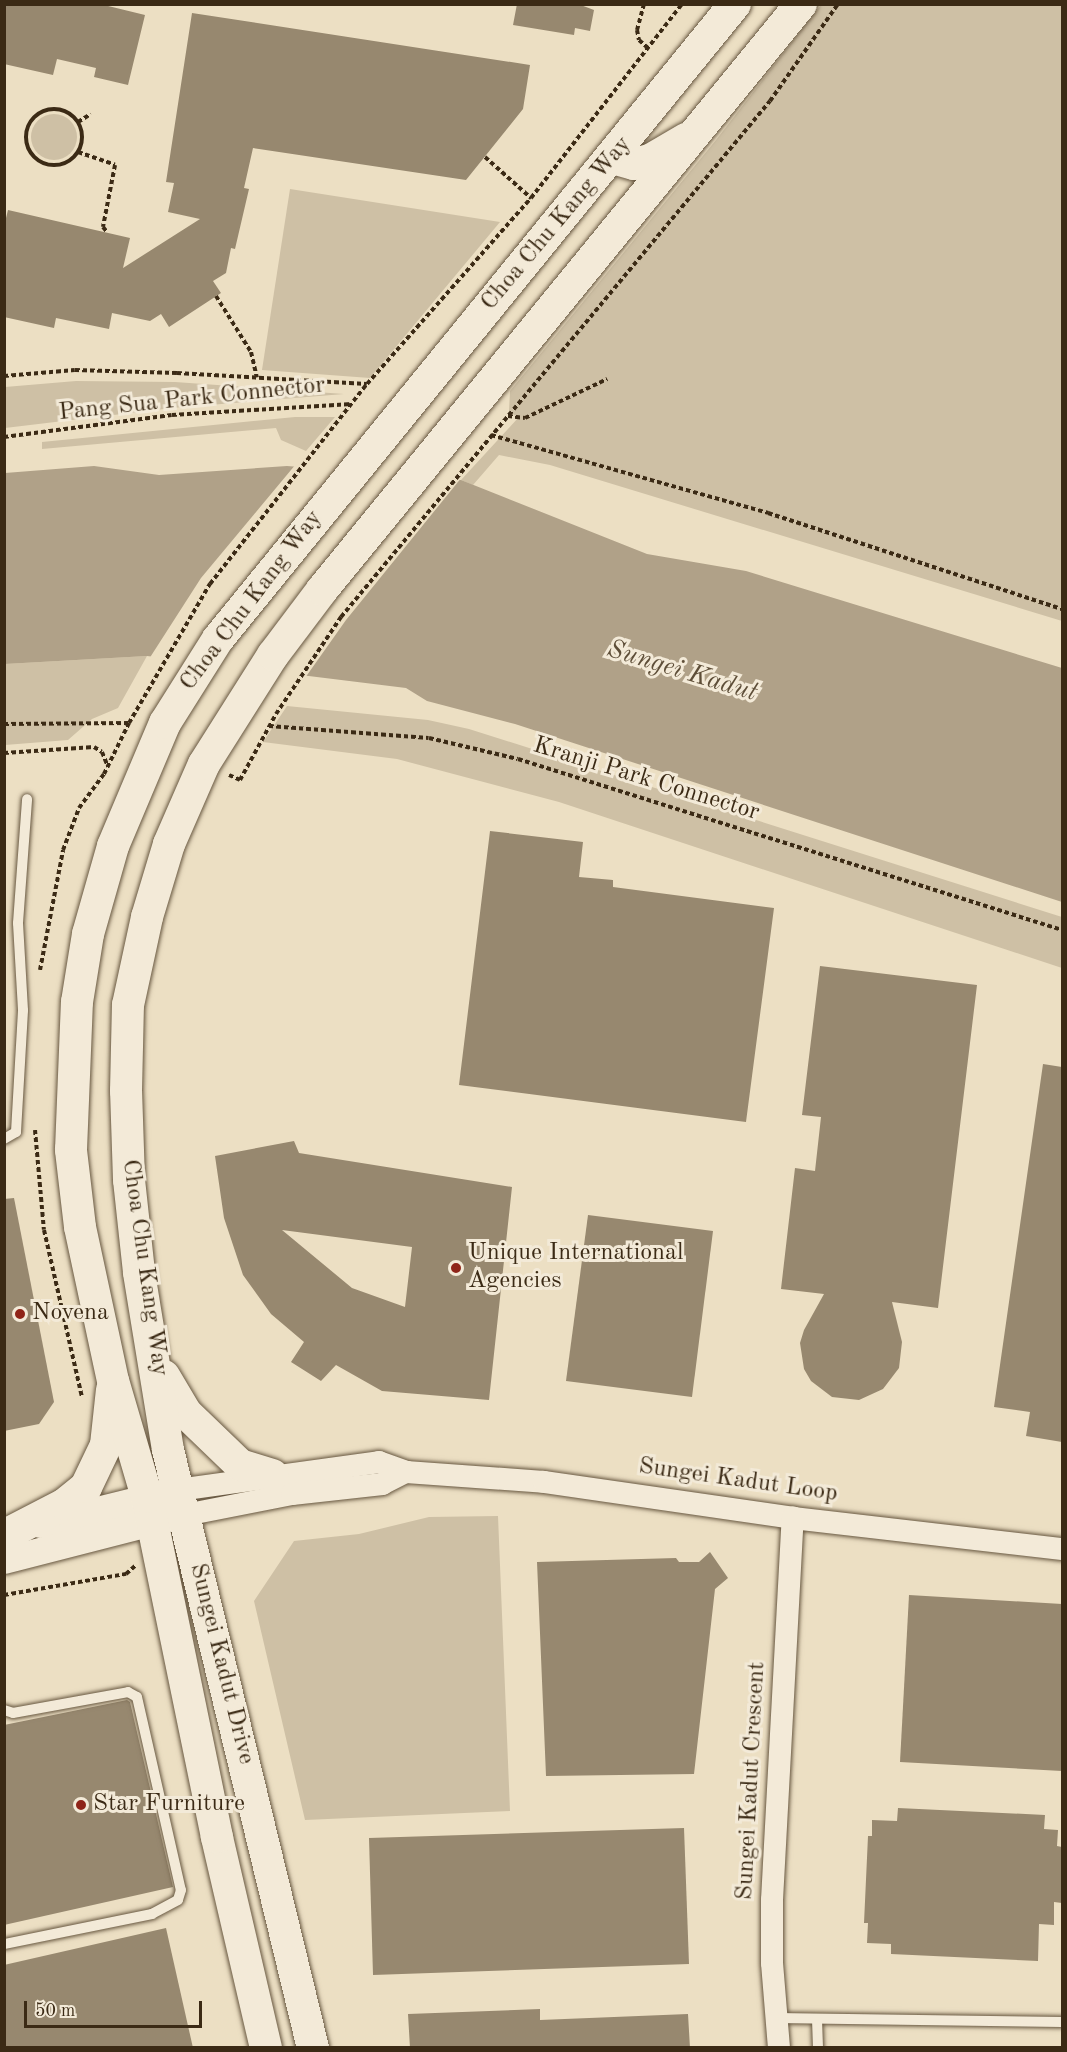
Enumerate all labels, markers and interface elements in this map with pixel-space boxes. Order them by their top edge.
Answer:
street label: Choa Chu Kang Way [476,131,638,317]
street label: Pang Sua Park Connector [57,372,327,428]
street label: Choa Chu Kang Way [175,505,329,697]
water label: Sungei Kadut [603,634,761,710]
street label: Kranji Park Connector [529,732,763,828]
street label: Choa Chu Kang Way [115,1158,173,1378]
place label: Unique International Agencies [468,1240,683,1296]
marker: Unique International Agencies [449,1261,463,1275]
place label: Novena [32,1300,109,1328]
marker: Novena [13,1307,27,1321]
street label: Sungei Kadut Loop [637,1453,839,1509]
street label: Sungei Kadut Drive [182,1561,260,1767]
street label: Sungei Kadut Crescent [731,1661,773,1901]
place label: Star Furniture [93,1791,245,1819]
marker: Star Furniture [74,1798,88,1812]
scale bar [27,1989,206,2027]
text: 50 m [35,2002,75,2020]

